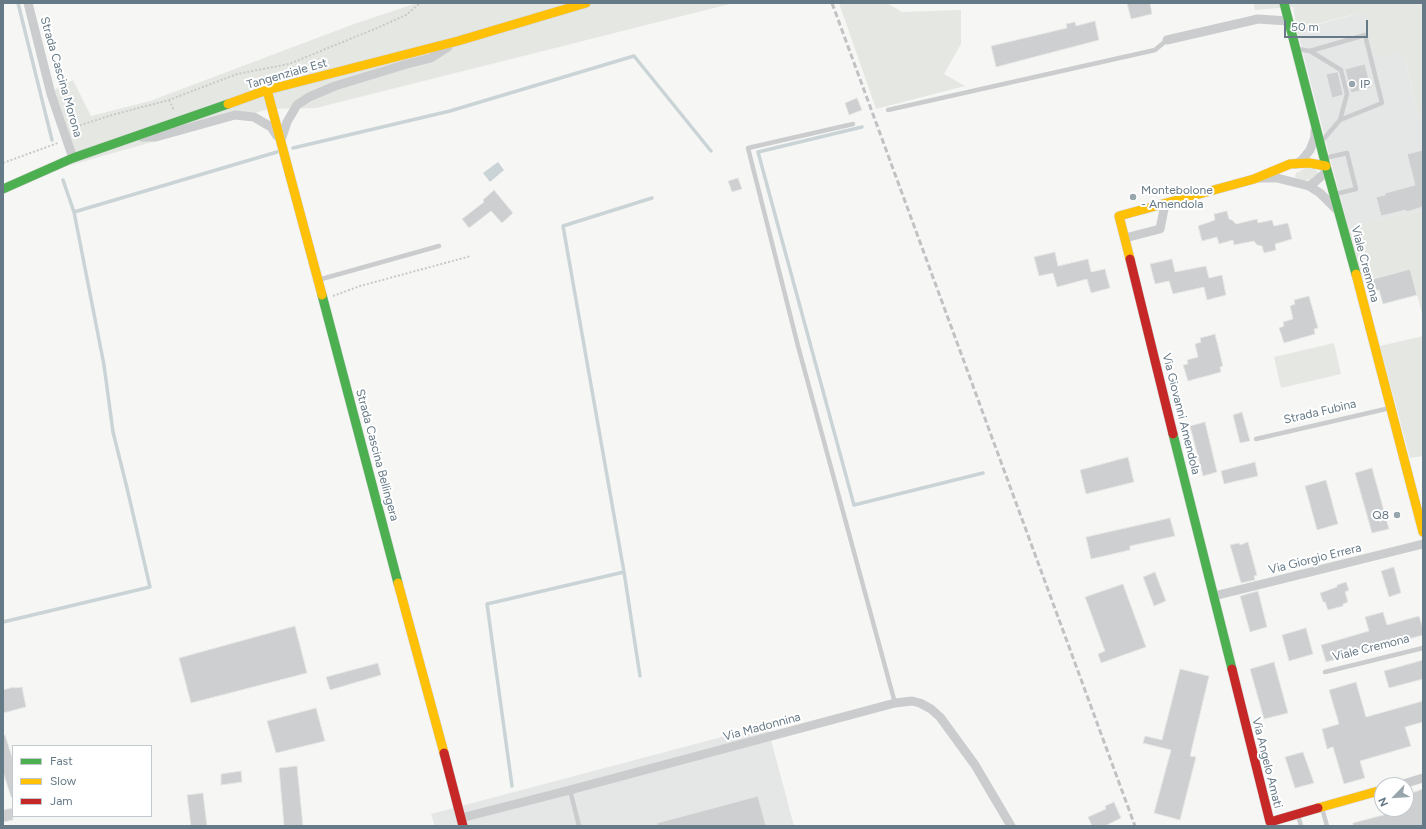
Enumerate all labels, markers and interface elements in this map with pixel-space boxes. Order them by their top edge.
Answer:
scale bar [1286,12,1370,38]
street label: Strada Cascina Morona [37,15,85,139]
text: 50 m [1291,20,1319,34]
street label: Tangenziale Est [245,56,329,92]
place label: IP [1360,77,1370,91]
marker: IP [1347,79,1357,89]
place label: Montebolone - Amendola [1141,183,1213,211]
marker: Montebolone - Amendola [1128,192,1138,202]
street label: Viale Cremona [1348,224,1382,304]
street label: Via Giovanni Amendola [1159,352,1203,476]
street label: Strada Cascina Bellingera [352,387,402,523]
street label: Strada Fubina [1282,397,1358,427]
place label: Q8 [1372,508,1389,522]
marker: Q8 [1392,510,1402,520]
street label: Via Giorgio Errera [1267,541,1363,577]
street label: Viale Cremona [1331,632,1411,664]
street label: Via Madonnina [722,710,802,744]
street label: Via Angelo Amati [1249,716,1285,810]
legend [12,745,152,817]
text: Fast [50,754,73,768]
text: Slow [50,774,76,788]
north arrow [1374,777,1414,817]
text: Jam [50,794,73,808]
text: N [1376,795,1391,808]

